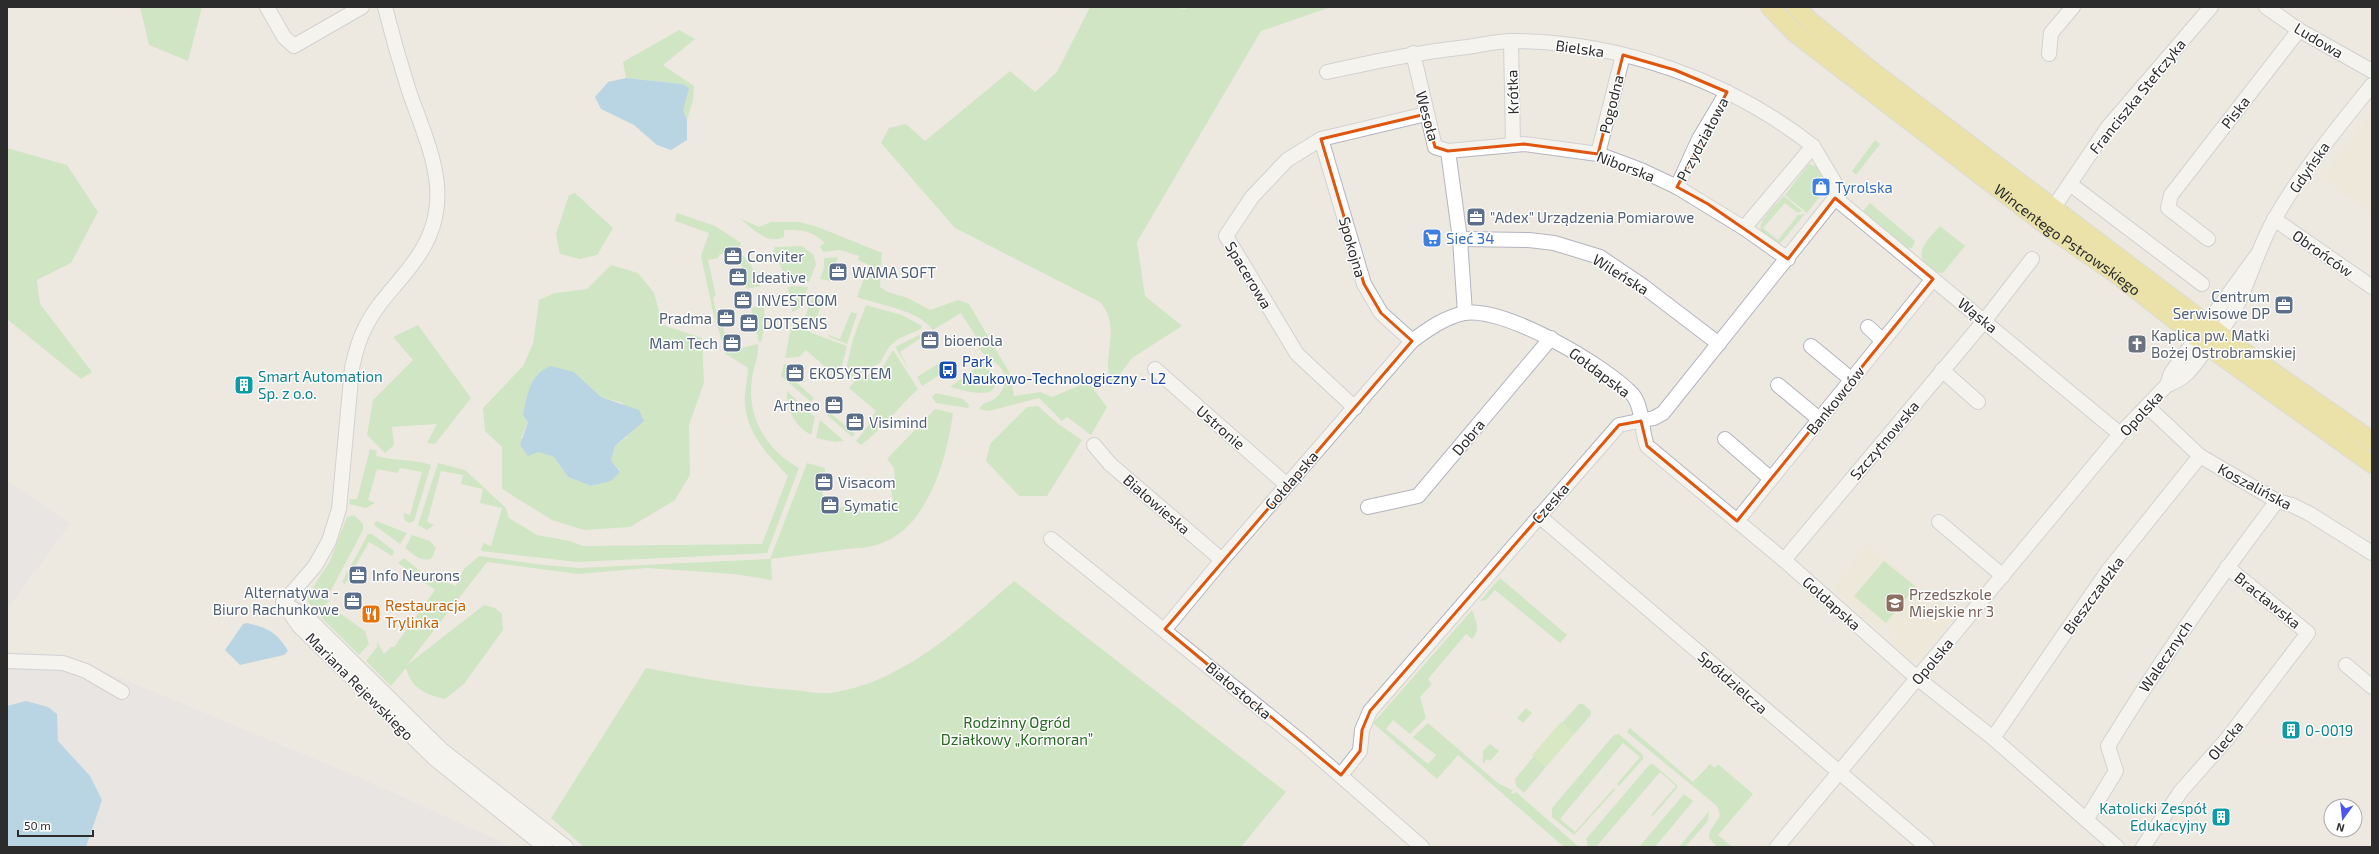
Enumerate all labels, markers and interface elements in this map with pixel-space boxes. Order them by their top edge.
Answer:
street label: Ludowa [2291,18,2347,62]
street label: Franciszka Stefczyka [2085,35,2189,157]
street label: Bielska [1554,36,1606,60]
street label: Krótka [1502,69,1522,115]
street label: Pogodna [1595,73,1627,135]
street label: Wesoła [1413,89,1443,143]
street label: Piska [2217,92,2253,132]
street label: Przydziałowa [1672,94,1732,184]
street label: Gdyńska [2285,138,2333,196]
street label: Niborska [1594,147,1658,185]
shop icon: Tyrolska [1810,176,1832,198]
place label: Tyrolska [1835,178,1893,196]
street label: Wincentego Pstrowskiego [1991,180,2145,299]
office icon: "Adex" Urządzenia Pomiarowe [1465,206,1487,228]
place label: "Adex" Urządzenia Pomiarowe [1490,208,1694,226]
street label: Spokojna [1335,215,1370,280]
street label: Obrońców [2289,226,2357,280]
supermarket icon: Sieć 34 [1421,227,1443,249]
place label: Sieć 34 [1446,229,1494,247]
street label: Spacerowa [1222,238,1276,312]
office icon: Conviter [722,245,744,267]
place label: Conviter [747,247,804,265]
street label: Wileńska [1590,250,1652,298]
office icon: WAMA SOFT [827,261,849,283]
place label: WAMA SOFT [852,263,936,281]
office icon: Ideative [727,266,749,288]
place label: Ideative [752,268,806,286]
place label: Centrum Serwisowe DP [2173,287,2270,322]
office icon: INVESTCOM [732,289,754,311]
place label: INVESTCOM [757,291,838,309]
street label: Wąska [1955,294,2001,336]
office icon: Centrum Serwisowe DP [2273,294,2295,316]
office icon: Pradma [715,307,737,329]
place label: Pradma [659,309,712,327]
office icon: DOTSENS [738,312,760,334]
place label: DOTSENS [763,314,827,332]
place label: Kaplica pw. Matki Bożej Ostrobramskiej [2151,326,2296,362]
office icon: bioenola [919,329,941,351]
place label: bioenola [944,331,1003,349]
office icon: Mam Tech [721,332,743,354]
church icon: Kaplica pw. Matki Bożej Ostrobramskiej [2126,333,2148,355]
place label: Mam Tech [649,334,718,352]
street label: Gołdapska [1566,343,1634,401]
place label: Park Naukowo-Technologiczny - L2 [962,352,1166,387]
bus stop icon: Park Naukowo-Technologiczny - L2 [937,359,959,381]
office icon: EKOSYSTEM [784,362,806,384]
street label: Bankowców [1802,362,1868,438]
place label: EKOSYSTEM [809,364,891,382]
place label: Smart Automation Sp. z o.o. [258,367,383,402]
building icon: Smart Automation Sp. z o.o. [233,374,255,396]
street label: Opolska [2116,387,2166,439]
office icon: Artneo [823,394,845,416]
place label: Artneo [774,396,820,414]
street label: Szczytnowska [1846,397,1922,483]
street label: Ustronie [1193,401,1249,453]
office icon: Visimind [844,411,866,433]
place label: Visimind [869,413,927,431]
street label: Dobra [1448,415,1488,459]
street label: Gołdapska [1261,447,1321,513]
street label: Koszalińska [2215,459,2295,513]
street label: Białowieska [1120,470,1194,538]
office icon: Visacom [813,471,835,493]
place label: Visacom [838,473,896,491]
street label: Czeska [1528,479,1572,527]
office icon: Symatic [819,494,841,516]
place label: Symatic [844,496,898,514]
street label: Bieszczadzka [2059,553,2127,637]
office icon: Info Neurons [347,564,369,586]
place label: Info Neurons [372,566,460,584]
street label: Bracławska [2231,568,2305,632]
street label: Gołdapska [1799,572,1865,634]
place label: Alternatywa - Biuro Rachunkowe [213,583,339,618]
place label: Przedszkole Miejskie nr 3 [1909,585,1994,621]
office icon: Alternatywa - Biuro Rachunkowe [342,590,364,612]
school or university icon: Przedszkole Miejskie nr 3 [1884,592,1906,614]
place label: Restauracja Trylinka [385,596,466,631]
restaurant icon: Restauracja Trylinka [360,603,382,625]
street label: Walecznych [2135,617,2195,695]
street label: Mariana Rejewskiego [302,628,418,744]
street label: Opolska [1907,634,1957,688]
street label: Spółdzielcza [1695,647,1771,717]
street label: Białostocka [1203,657,1275,723]
park label: Rodzinny Ogród Działkowy „Kormoran” [941,713,1093,748]
street label: Olecka [2203,717,2247,763]
building icon: 0-0019 [2280,719,2302,741]
place label: 0-0019 [2305,721,2353,739]
north arrow [2323,798,2363,838]
place label: Katolicki Zespół Edukacyjny [2099,799,2207,835]
building icon: Katolicki Zespół Edukacyjny [2210,806,2232,828]
scale bar [18,812,93,838]
text: 50 m [24,818,51,832]
text: N [2335,821,2346,835]

